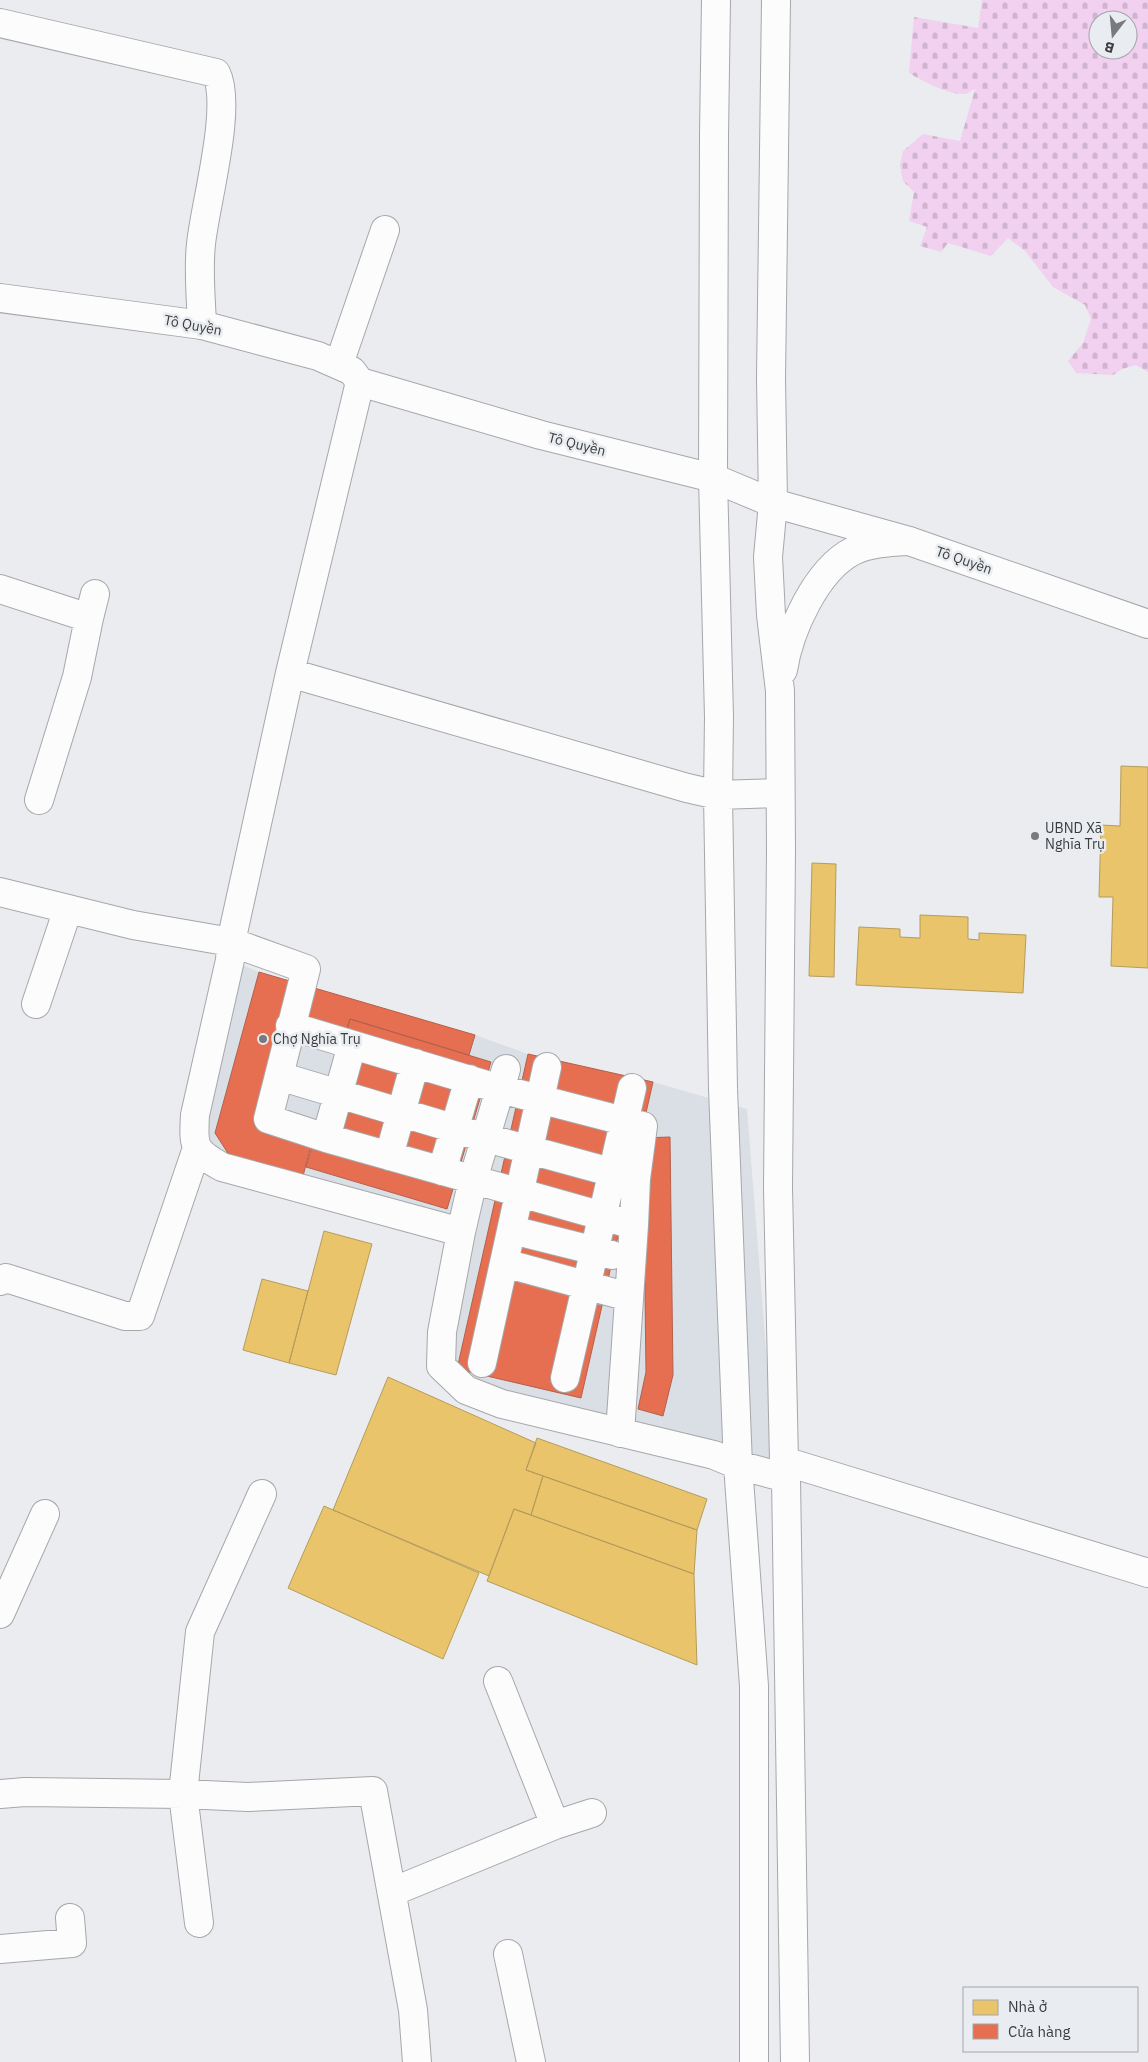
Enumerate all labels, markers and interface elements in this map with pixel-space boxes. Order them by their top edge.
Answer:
north arrow [1088,10,1138,60]
text: B [1102,38,1116,57]
street label: Tô Quyền [162,311,224,339]
street label: Tô Quyền [546,428,608,460]
street label: Tô Quyền [933,542,995,578]
place label: UBND Xã Nghĩa Trụ [1045,819,1105,853]
marker: UBND Xã Nghĩa Trụ [1029,830,1041,842]
place label: Chợ Nghĩa Trụ [273,1030,361,1048]
marker: Chợ Nghĩa Trụ [257,1033,269,1045]
legend [963,1987,1138,2052]
text: Nhà ở [1008,1997,1047,2016]
text: Cửa hàng [1008,2022,1070,2041]

